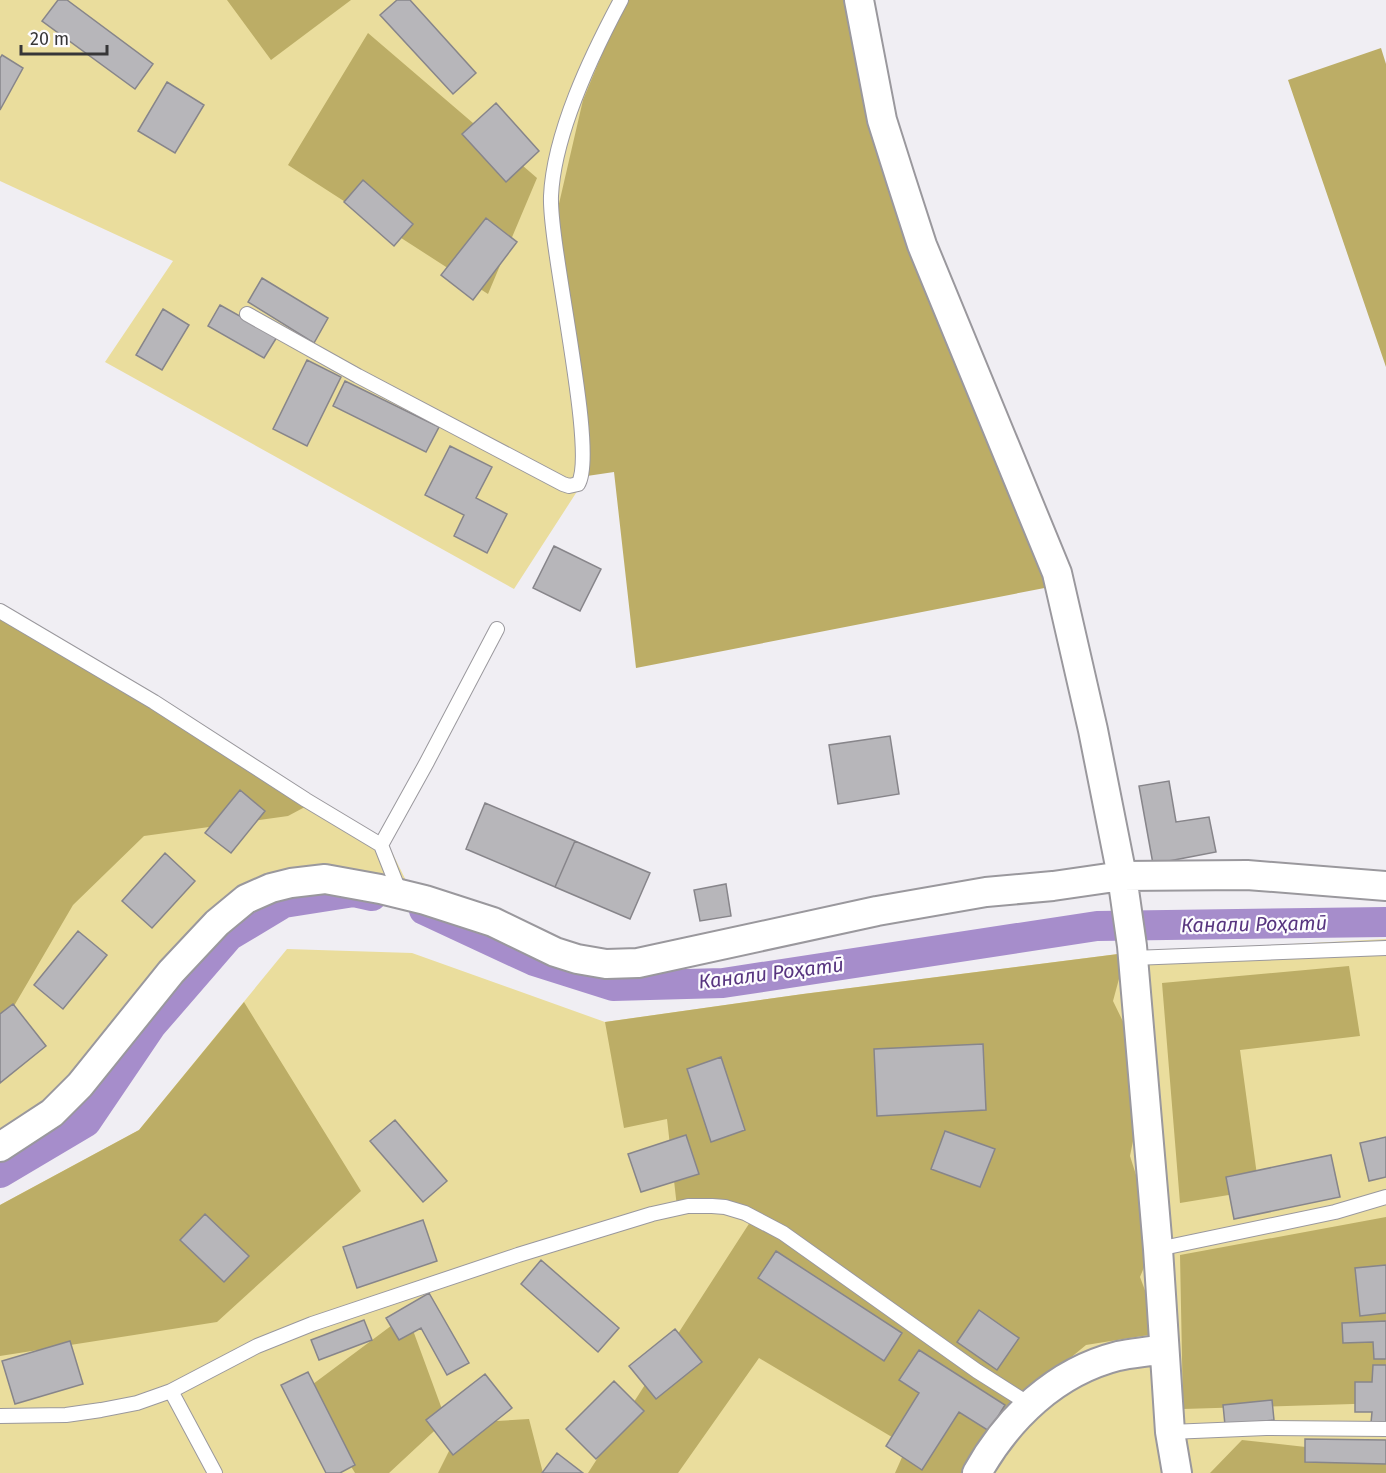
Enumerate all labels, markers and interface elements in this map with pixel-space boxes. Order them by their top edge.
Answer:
scale bar [21,18,106,56]
text: 20 m [30,28,69,50]
water label: Канали Роҳатӣ [1181,911,1327,937]
water label: Канали Роҳатӣ [697,952,845,994]

